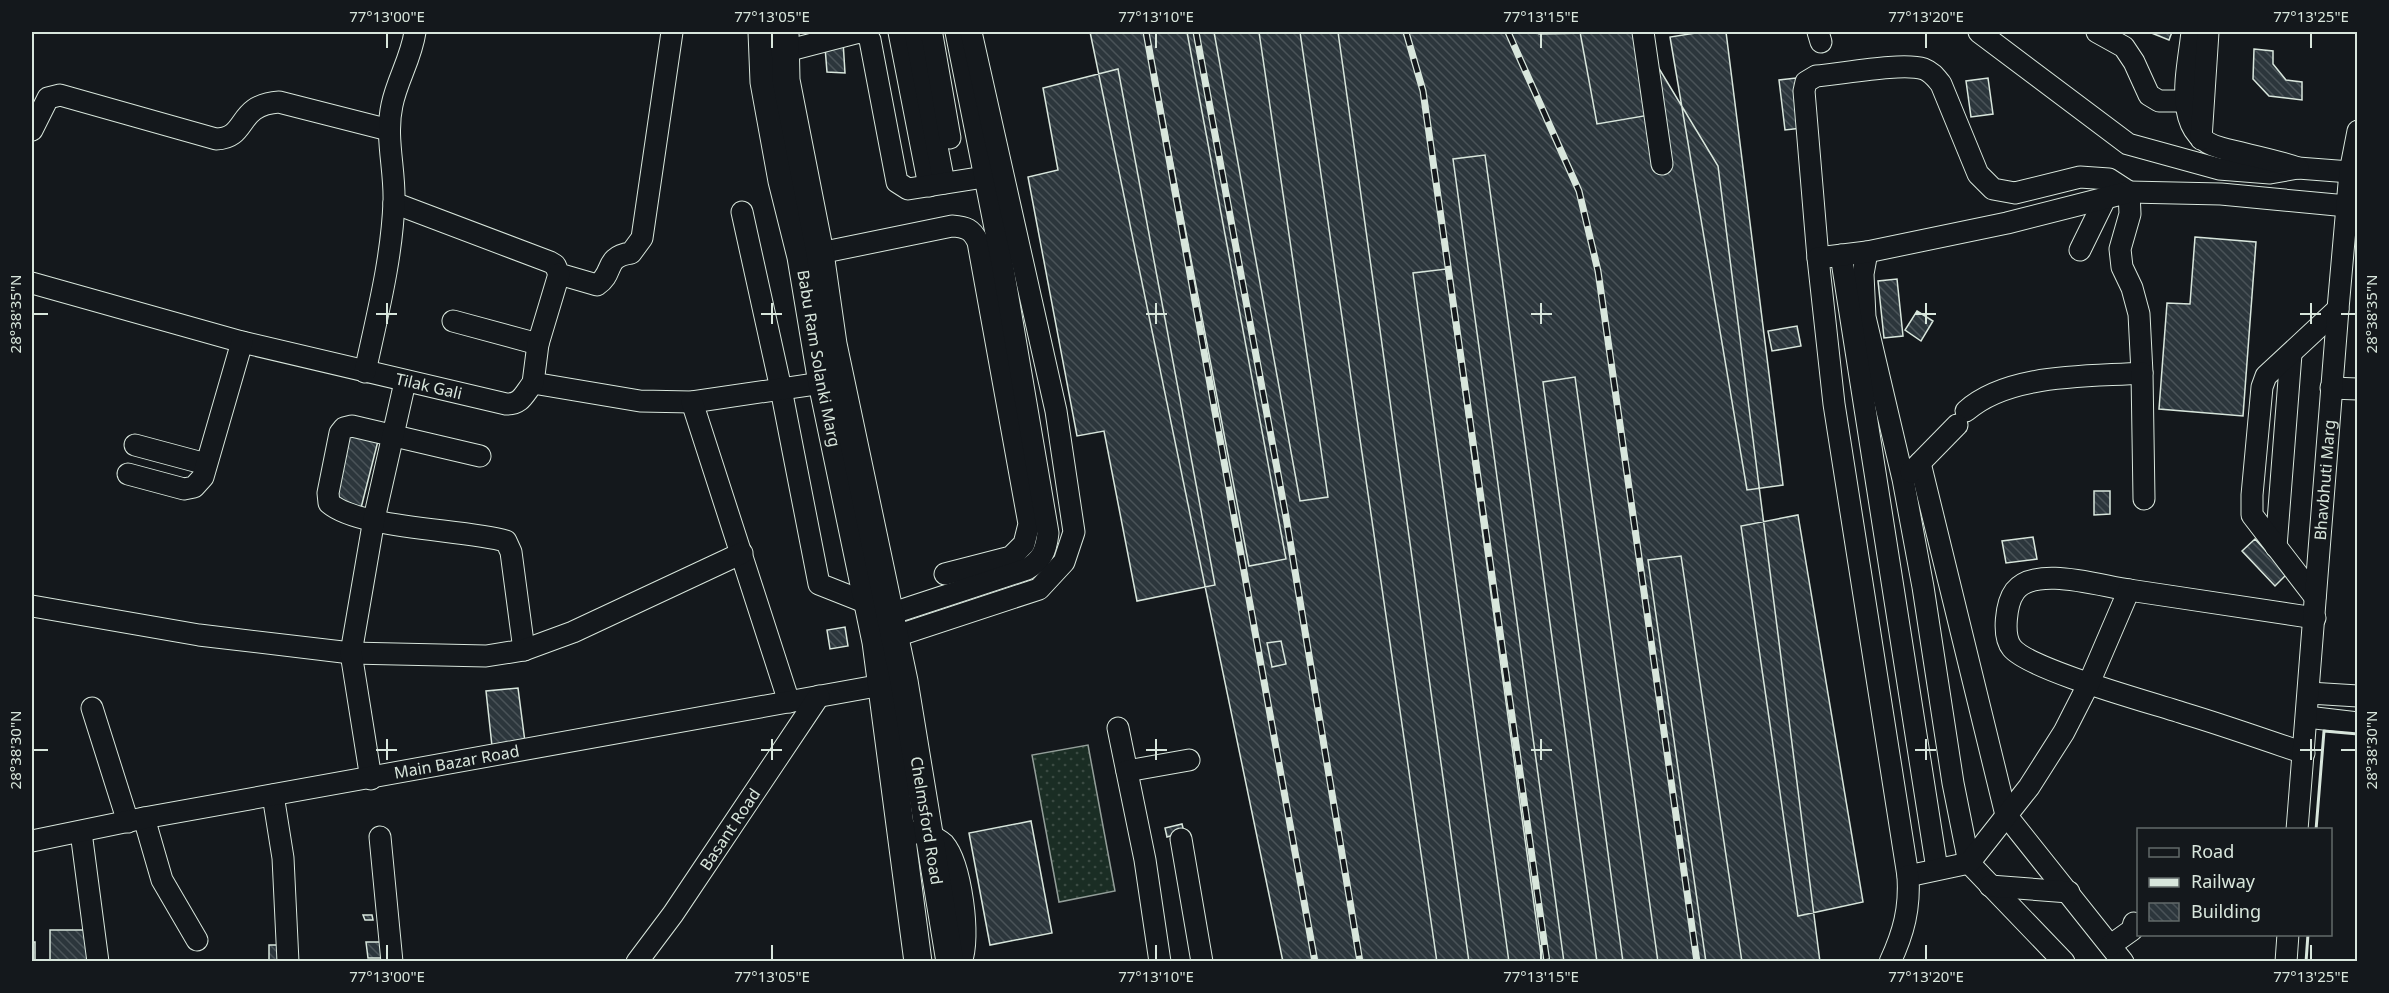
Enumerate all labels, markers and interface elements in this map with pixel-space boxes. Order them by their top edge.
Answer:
text: 77°13'00"E [349,6,425,26]
text: 77°13'05"E [734,6,810,26]
text: 77°13'10"E [1118,6,1194,26]
text: 77°13'15"E [1503,6,1579,26]
text: 77°13'20"E [1888,6,1964,26]
text: 77°13'25"E [2273,6,2349,26]
street label: Babu Ram Solanki Marg [792,268,846,449]
text: 28°38'35"N [5,275,25,353]
text: 28°38'35"N [2361,275,2381,353]
street label: Tilak Gali [393,367,464,404]
street label: Bhavbhuti Marg [2309,419,2340,541]
text: 28°38'30"N [5,711,25,789]
text: 28°38'30"N [2361,711,2381,789]
street label: Main Bazar Road [392,740,521,784]
street label: Chelmsford Road [905,755,948,886]
street label: Basant Road [694,784,765,875]
legend [2137,828,2332,936]
text: Road [2191,839,2234,863]
text: Railway [2191,869,2256,893]
text: Building [2191,899,2261,923]
text: 77°13'00"E [349,966,425,986]
text: 77°13'05"E [734,966,810,986]
text: 77°13'10"E [1118,966,1194,986]
text: 77°13'15"E [1503,966,1579,986]
text: 77°13'20"E [1888,966,1964,986]
text: 77°13'25"E [2273,966,2349,986]

